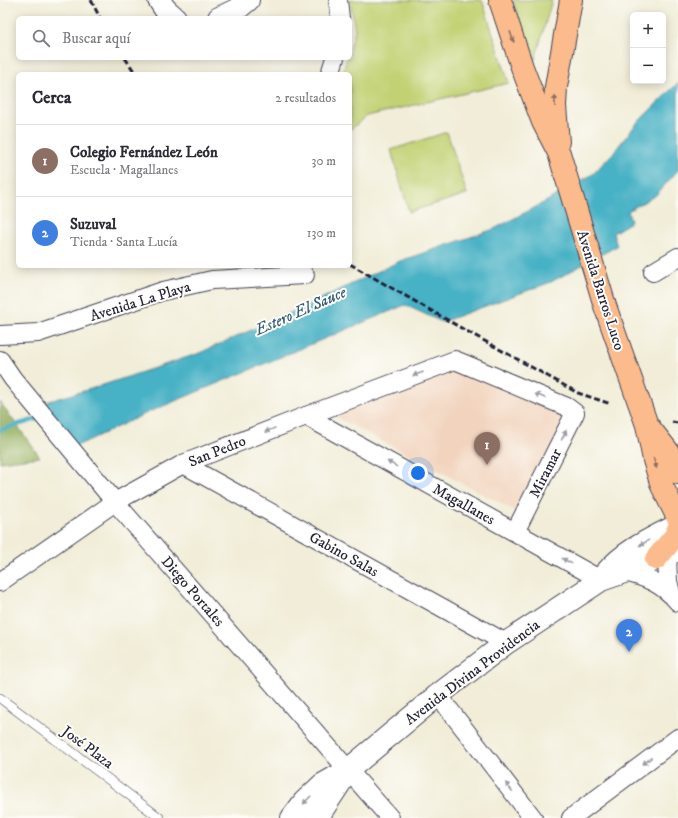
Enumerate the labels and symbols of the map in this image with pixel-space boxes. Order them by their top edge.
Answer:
one-way arrow [509,31,515,43]
one-way arrow [552,94,558,107]
street label: Avenida Barros Luco [572,228,629,353]
street label: Avenida La Playa [88,277,193,326]
water label: Estero El Sauce [251,282,349,340]
one-way arrow [412,371,424,377]
one-way arrow [534,393,545,399]
one-way arrow [263,427,275,433]
one-way arrow [561,429,567,440]
street label: San Pedro [186,431,249,472]
pin: 1 [474,432,500,465]
street label: Miramar [525,445,566,501]
one-way arrow [652,458,658,470]
one-way arrow [386,460,398,467]
your location [408,463,428,483]
street label: Magallanes [429,480,498,529]
street label: Gabino Salas [306,528,382,581]
one-way arrow [639,539,649,547]
street label: Diego Portales [157,552,228,630]
one-way arrow [561,558,573,565]
street label: Avenida Divina Providencia [401,615,544,729]
pin: 2 [616,619,642,652]
street label: José Plaza [56,721,118,773]
one-way arrow [641,757,652,765]
one-way arrow [505,782,513,793]
one-way arrow [302,795,312,805]

